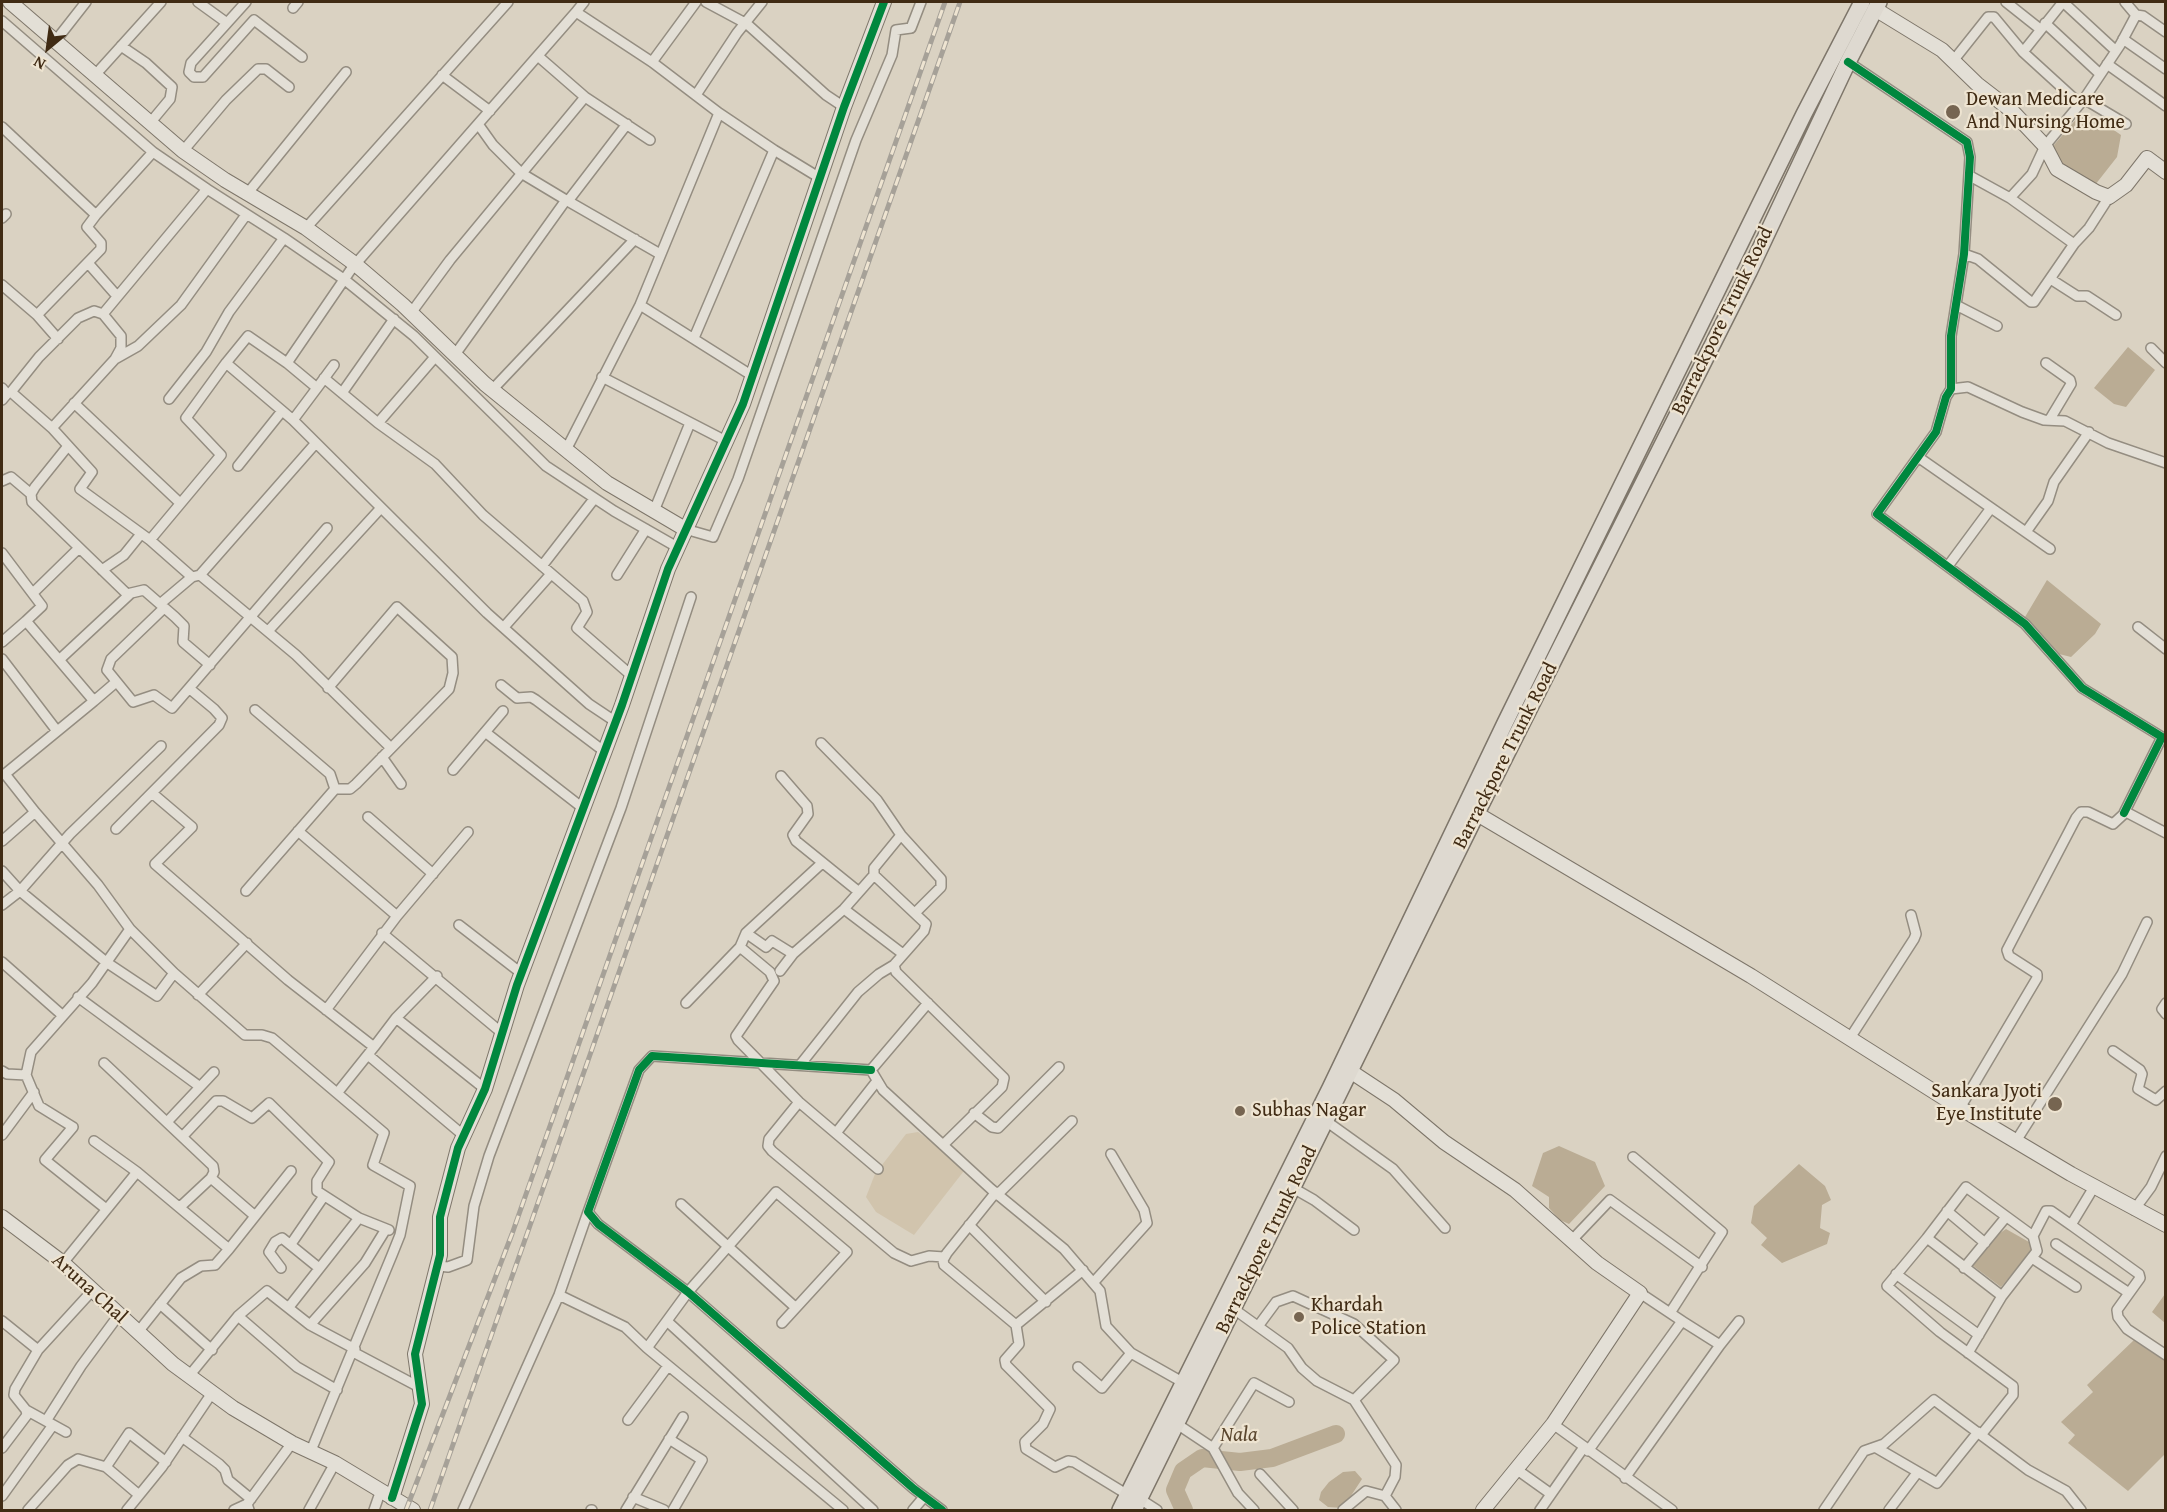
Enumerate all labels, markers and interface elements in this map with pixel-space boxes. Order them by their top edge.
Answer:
north arrow [18,18,78,78]
text: N [29,51,50,77]
place label: Dewan Medicare And Nursing Home [1966,88,2125,135]
marker: Dewan Medicare And Nursing Home [1944,103,1962,121]
street label: Barrackpore Trunk Road [1667,223,1779,419]
street label: Barrackpore Trunk Road [1449,659,1563,853]
place label: Sankara Jyoti Eye Institute [1931,1080,2042,1127]
marker: Sankara Jyoti Eye Institute [2046,1095,2064,1113]
place label: Subhas Nagar [1252,1099,1366,1123]
marker: Subhas Nagar [1233,1104,1247,1118]
street label: Barrackpore Trunk Road [1211,1142,1323,1338]
street label: Aruna Chal [46,1249,132,1329]
place label: Khardah Police Station [1311,1294,1426,1341]
marker: Khardah Police Station [1292,1310,1306,1324]
water label: Nala [1220,1423,1258,1449]

